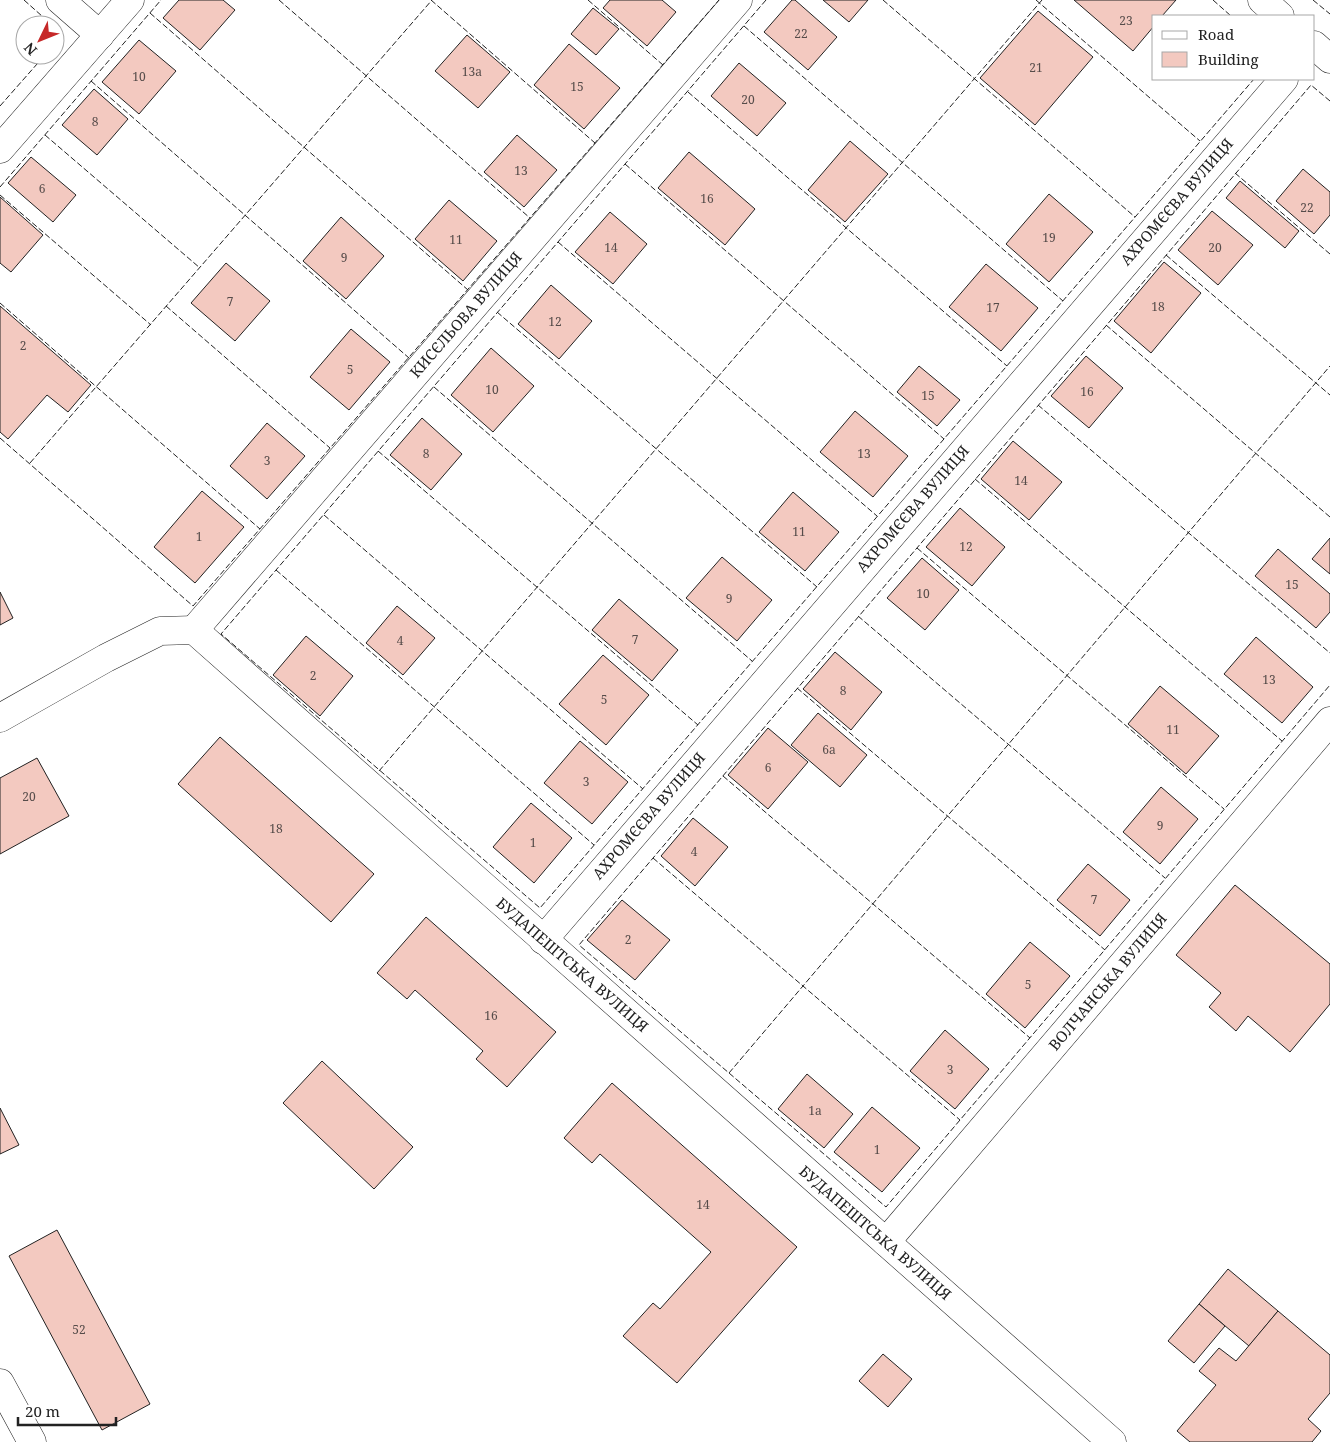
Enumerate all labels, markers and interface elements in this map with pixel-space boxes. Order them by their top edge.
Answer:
house number: 23 [1119,12,1133,29]
north arrow [15,15,65,65]
legend [1152,15,1315,80]
text: Road [1198,24,1234,44]
house number: 22 [794,25,808,42]
text: N [19,39,41,60]
text: Building [1198,49,1259,69]
house number: 21 [1029,59,1043,76]
house number: 13а [462,63,482,80]
house number: 10 [132,68,146,85]
house number: 15 [570,78,584,95]
house number: 20 [741,91,755,108]
house number: 8 [92,113,99,130]
street label: АХРОМЄЄВА ВУЛИЦЯ [1116,134,1237,269]
house number: 13 [514,162,528,179]
house number: 6 [39,180,46,197]
house number: 16 [700,190,714,207]
house number: 22 [1300,199,1314,216]
house number: 19 [1042,229,1056,246]
house number: 11 [449,231,463,248]
house number: 14 [604,239,618,256]
house number: 20 [1208,239,1222,256]
street label: КИСЄЛЬОВА ВУЛИЦЯ [405,247,526,382]
house number: 9 [341,249,347,266]
house number: 7 [227,293,234,310]
house number: 18 [1151,298,1165,315]
house number: 17 [986,299,1000,316]
house number: 12 [548,313,562,330]
house number: 2 [20,337,26,354]
house number: 5 [347,361,353,378]
house number: 10 [485,381,499,398]
house number: 16 [1080,383,1094,400]
house number: 15 [921,387,935,404]
street label: АХРОМЄЄВА ВУЛИЦЯ [852,441,973,576]
house number: 8 [423,445,430,462]
house number: 13 [857,445,871,462]
house number: 3 [264,452,271,469]
house number: 14 [1014,472,1028,489]
house number: 11 [792,523,806,540]
house number: 1 [196,528,202,545]
house number: 12 [959,538,973,555]
house number: 15 [1285,576,1299,593]
house number: 10 [916,585,930,602]
house number: 9 [726,590,732,607]
house number: 7 [632,631,639,648]
house number: 4 [397,632,404,649]
house number: 2 [310,667,316,684]
house number: 13 [1262,671,1276,688]
house number: 8 [840,682,847,699]
house number: 5 [601,691,607,708]
house number: 11 [1166,721,1180,738]
house number: 6а [822,741,836,758]
street label: АХРОМЄЄВА ВУЛИЦЯ [588,748,709,883]
house number: 6 [765,759,772,776]
house number: 3 [583,773,590,790]
house number: 20 [22,788,36,805]
house number: 9 [1157,817,1163,834]
house number: 18 [269,820,283,837]
house number: 1 [530,834,536,851]
house number: 4 [691,843,698,860]
house number: 7 [1091,891,1098,908]
street label: БУДАПЕШТСЬКА ВУЛИЦЯ [492,893,653,1036]
street label: ВОЛЧАНСЬКА ВУЛИЦЯ [1044,908,1171,1054]
house number: 2 [625,931,631,948]
house number: 5 [1025,976,1031,993]
house number: 16 [484,1007,498,1024]
house number: 3 [947,1061,954,1078]
house number: 1а [808,1102,822,1119]
house number: 1 [874,1141,880,1158]
street label: БУДАПЕШТСЬКА ВУЛИЦЯ [795,1161,956,1304]
house number: 14 [696,1196,710,1213]
house number: 52 [72,1321,86,1338]
scale bar [18,1394,115,1426]
text: 20 m [25,1401,60,1421]

